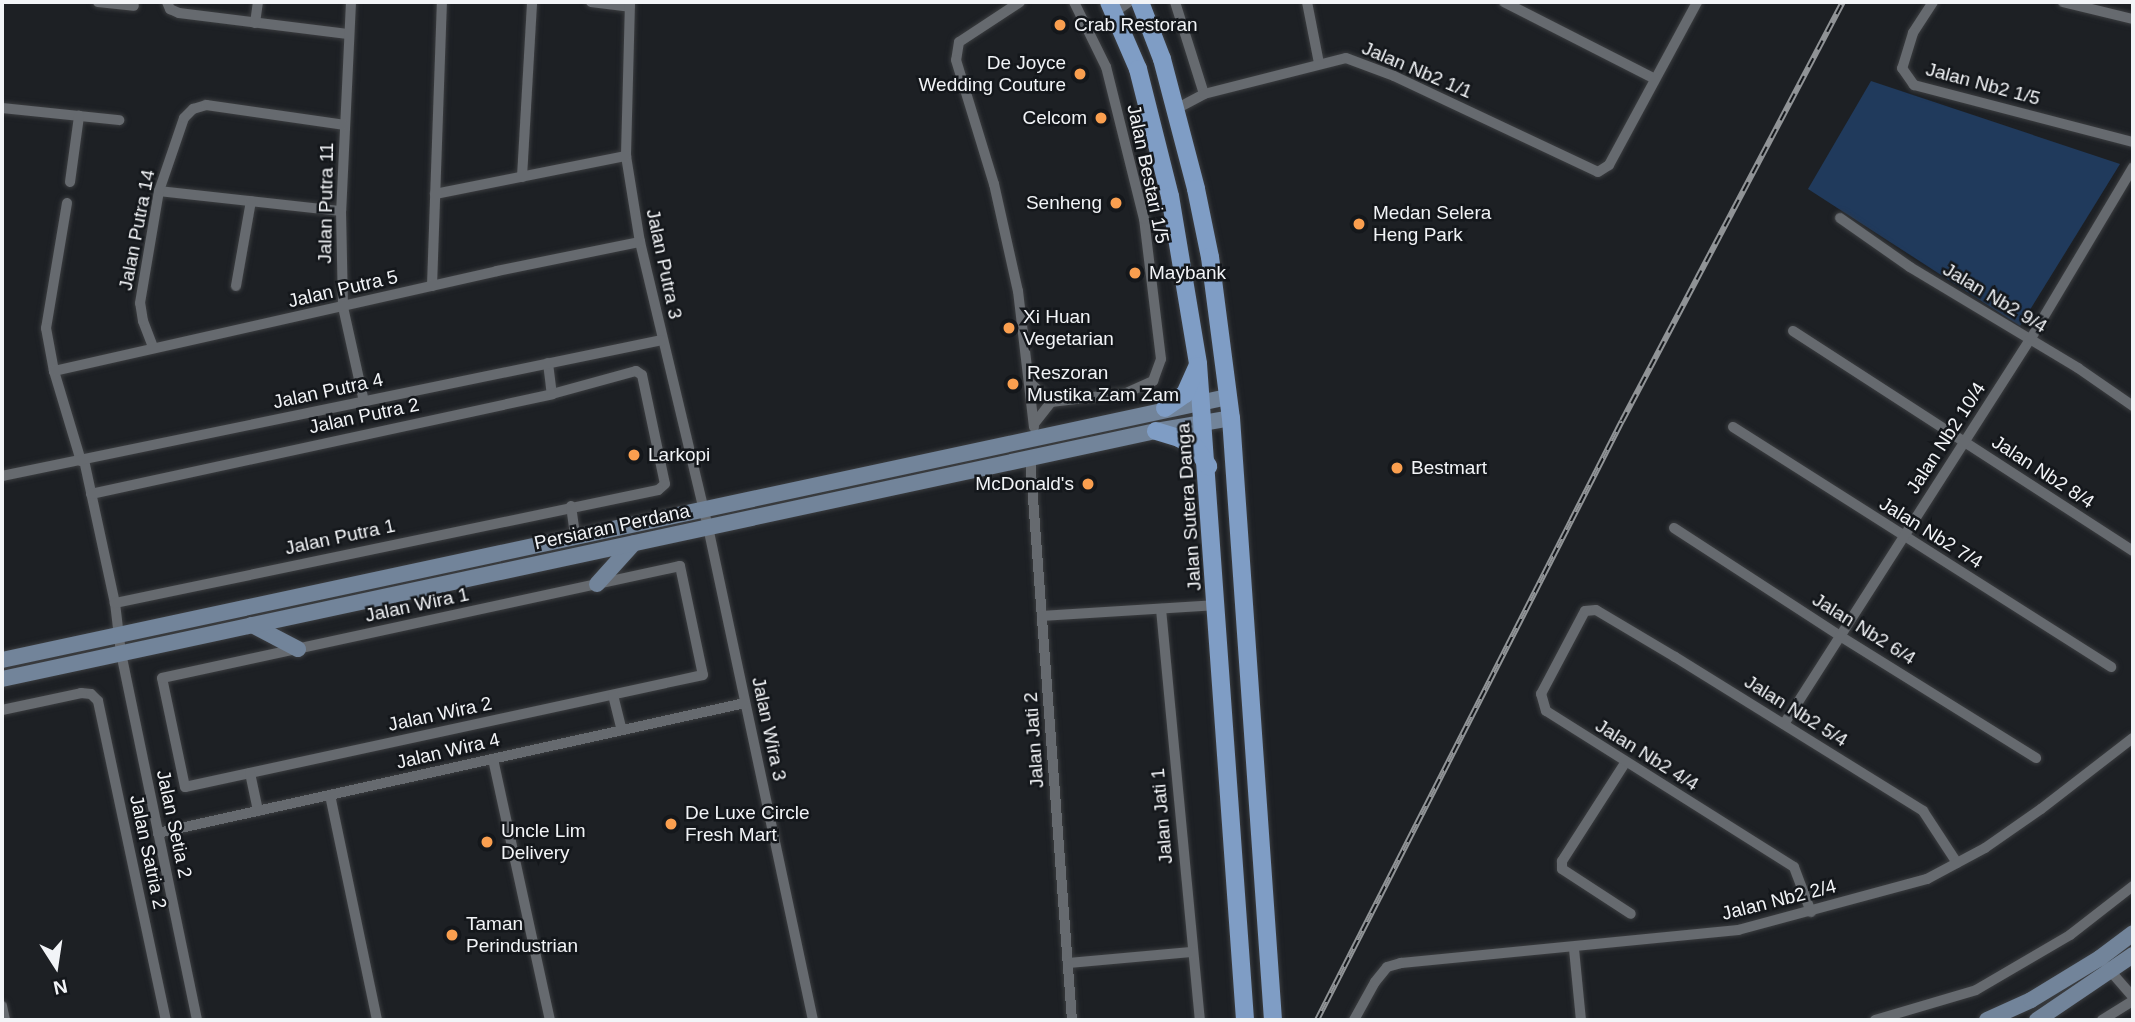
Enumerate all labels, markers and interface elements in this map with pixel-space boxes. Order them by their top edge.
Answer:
place label: Crab Restoran [1074,14,1198,36]
marker: Crab Restoran [1052,17,1068,33]
street label: Jalan Nb2 1/1 [1359,37,1475,103]
place label: De Joyce Wedding Couture [918,52,1066,96]
street label: Jalan Nb2 1/5 [1923,58,2043,110]
marker: De Joyce Wedding Couture [1072,66,1088,82]
street label: Jalan Bestari 1/5 [1122,102,1174,246]
place label: Celcom [1023,107,1087,129]
marker: Celcom [1093,110,1109,126]
street label: Jalan Putra 11 [314,142,338,264]
street label: Jalan Putra 14 [114,168,160,292]
place label: Senheng [1026,192,1102,214]
marker: Senheng [1108,195,1124,211]
place label: Medan Selera Heng Park [1373,202,1491,246]
street label: Jalan Putra 3 [641,207,687,321]
marker: Medan Selera Heng Park [1351,216,1367,232]
street label: Jalan Nb2 9/4 [1939,258,2051,338]
place label: Maybank [1149,262,1226,284]
street label: Jalan Putra 5 [286,265,400,313]
marker: Maybank [1127,265,1143,281]
place label: Xi Huan Vegetarian [1023,306,1114,350]
marker: Xi Huan Vegetarian [1001,320,1017,336]
place label: Reszoran Mustika Zam Zam [1027,362,1179,406]
street label: Jalan Putra 4 [271,368,385,414]
marker: Reszoran Mustika Zam Zam [1005,376,1021,392]
street label: Jalan Nb2 10/4 [1902,378,1990,498]
street label: Jalan Putra 2 [307,393,421,439]
street label: Jalan Sutera Danga [1172,422,1206,592]
street label: Jalan Nb2 8/4 [1988,431,2098,513]
place label: Larkopi [648,444,710,466]
marker: Larkopi [626,447,642,463]
place label: Bestmart [1411,457,1487,479]
marker: Bestmart [1389,460,1405,476]
place label: McDonald's [975,473,1074,495]
marker: McDonald's [1080,476,1096,492]
street label: Jalan Nb2 7/4 [1875,492,1987,574]
street label: Persiaran Perdana [532,499,692,555]
street label: Jalan Putra 1 [283,514,397,560]
street label: Jalan Wira 1 [363,583,471,627]
street label: Jalan Nb2 6/4 [1808,588,1920,670]
street label: Jalan Nb2 5/4 [1740,670,1852,752]
street label: Jalan Wira 3 [747,675,791,783]
street label: Jalan Jati 2 [1019,691,1049,789]
street label: Jalan Wira 2 [386,692,494,736]
street label: Jalan Nb2 4/4 [1591,714,1703,796]
street label: Jalan Wira 4 [394,728,502,774]
street label: Jalan Jati 1 [1146,767,1178,865]
street label: Jalan Setia 2 [151,768,197,880]
street label: Jalan Satria 2 [125,793,171,911]
place label: De Luxe Circle Fresh Mart [685,802,810,846]
marker: De Luxe Circle Fresh Mart [663,816,679,832]
place label: Uncle Lim Delivery [501,820,585,864]
marker: Uncle Lim Delivery [479,834,495,850]
street label: Jalan Nb2 2/4 [1719,875,1839,925]
place label: Taman Perindustrian [466,913,578,957]
marker: Taman Perindustrian [444,927,460,943]
north arrow [21,931,91,1001]
text: N [52,975,69,999]

